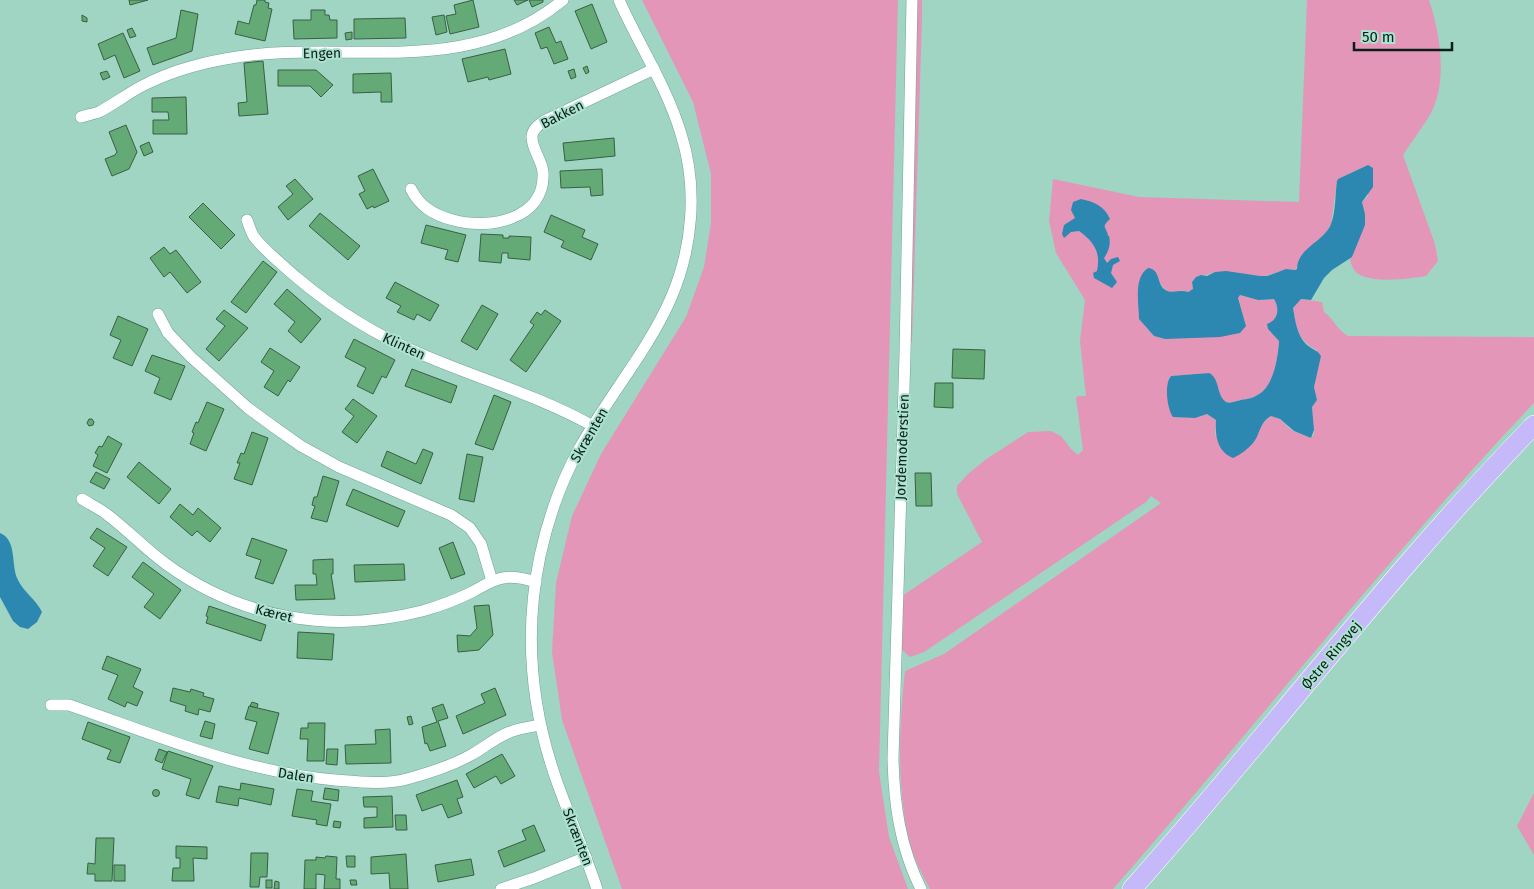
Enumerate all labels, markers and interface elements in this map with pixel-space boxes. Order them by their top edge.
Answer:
scale bar [1354,20,1452,52]
text: 50 m [1362,28,1395,46]
street label: Engen [303,45,341,62]
street label: Bakken [538,96,587,132]
street label: Klinten [380,329,428,364]
street label: Jordemoderstien [892,394,913,500]
street label: Skrænten [567,405,612,466]
street label: Kæret [254,601,295,627]
street label: Østre Ringvej [1298,618,1365,693]
street label: Dalen [277,764,315,787]
street label: Skrænten [559,806,596,868]

